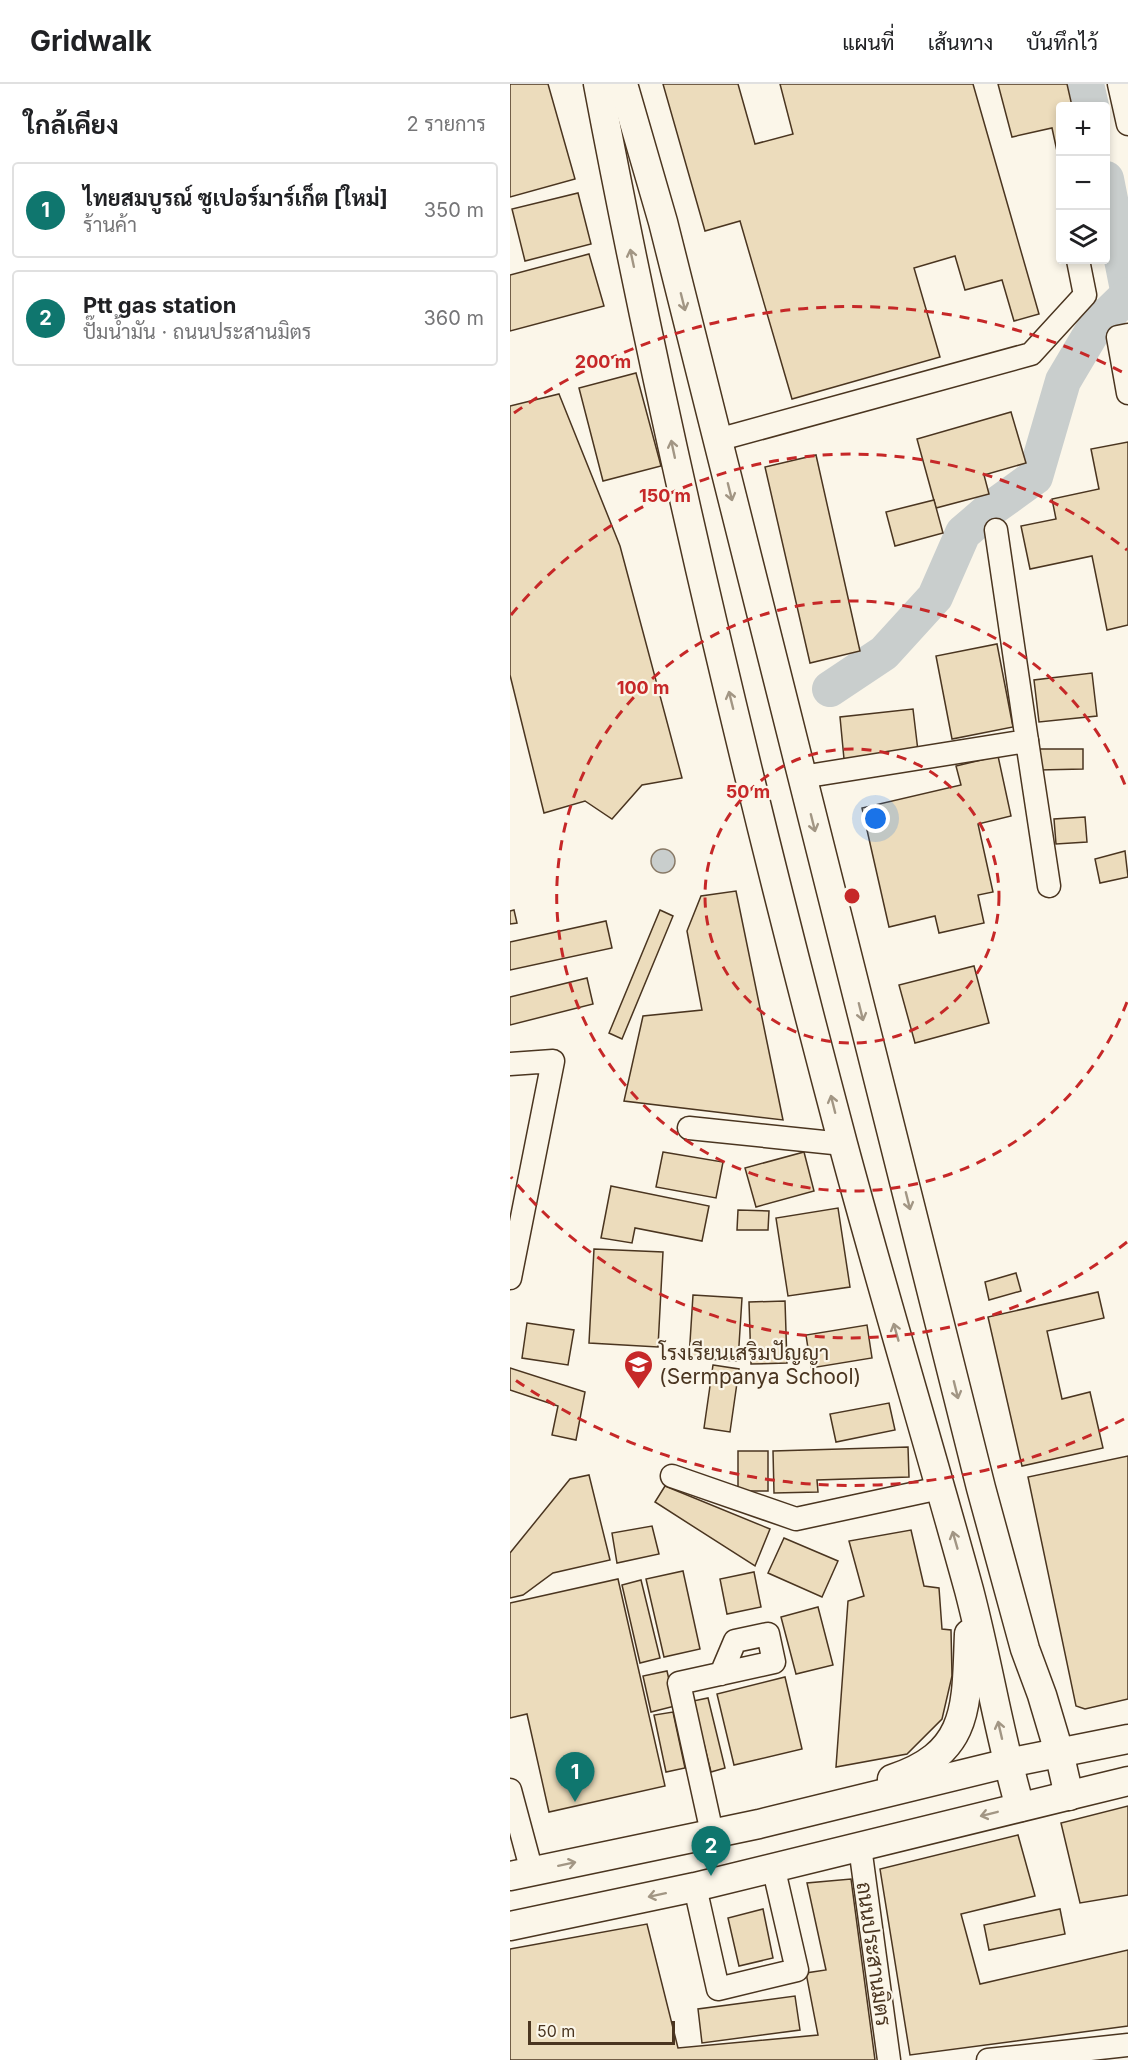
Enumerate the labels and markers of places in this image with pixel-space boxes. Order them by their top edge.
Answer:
centre of rings [842,886,862,906]
place label: โรงเรียนเสริมปัญญา (Sermpanya School) [658,1340,861,1389]
school or university icon: โรงเรียนเสริมปัญญา (Sermpanya School) [622,1348,654,1390]
pin: 1 [556,1752,594,1802]
pin: 2 [692,1826,730,1876]

